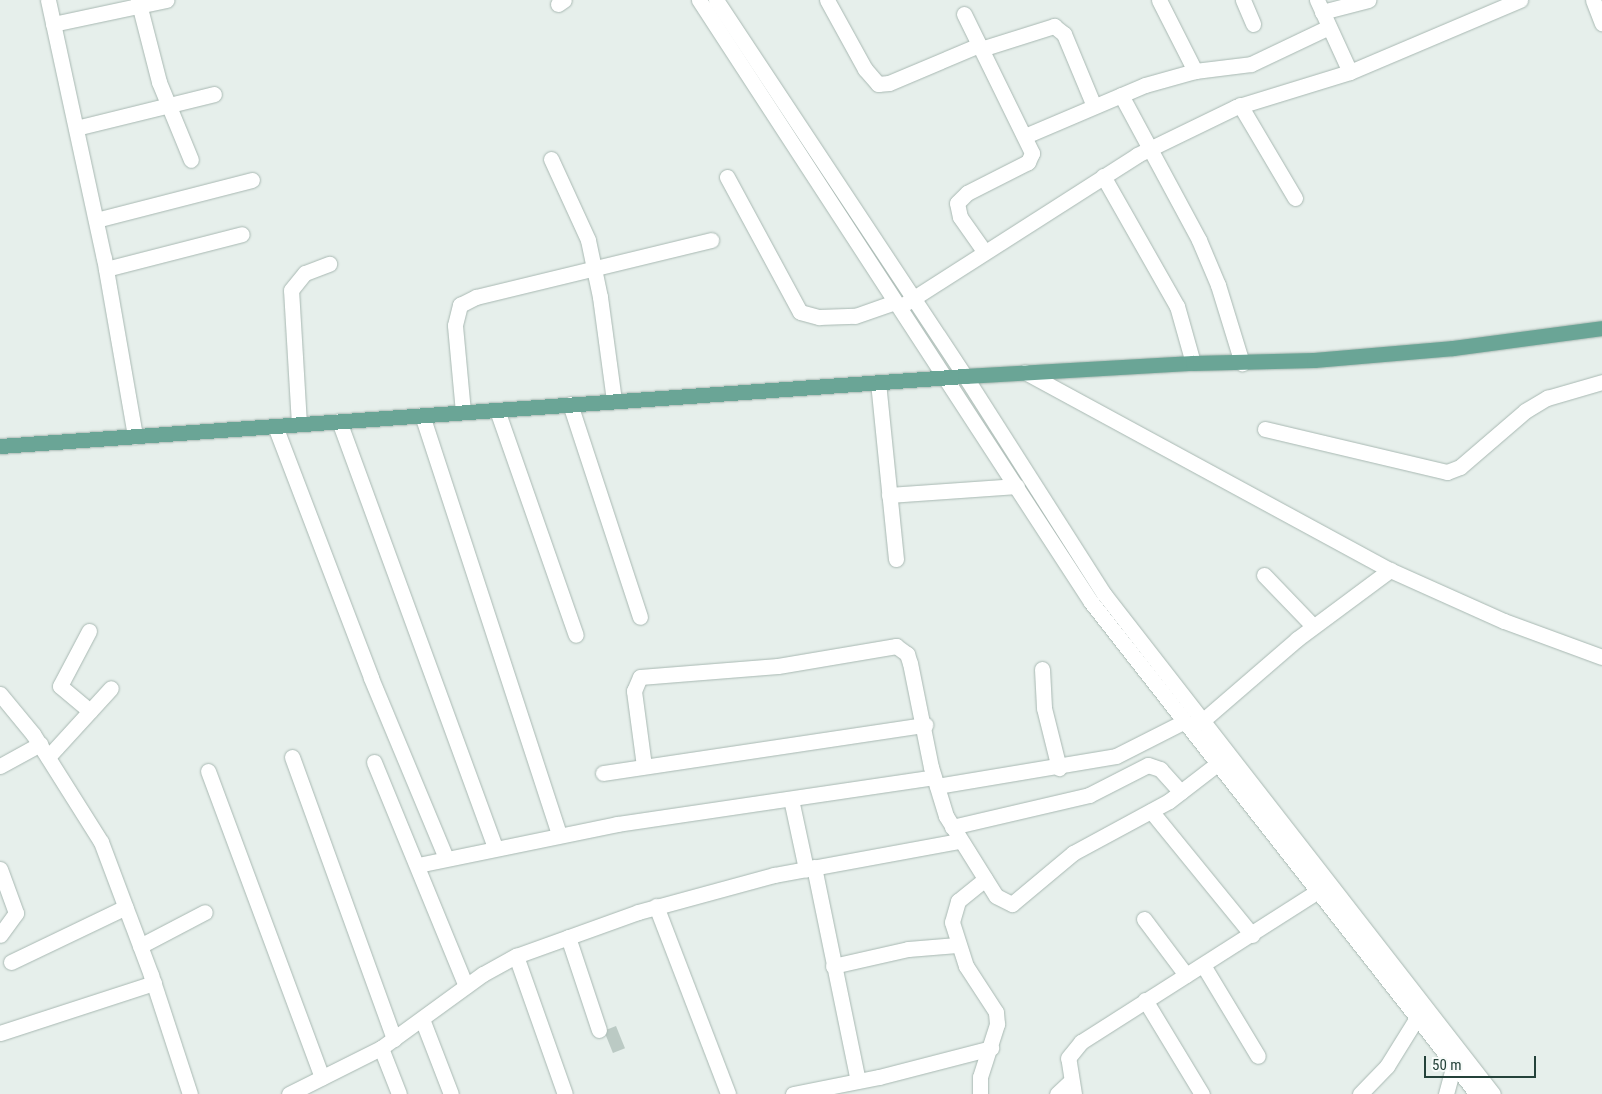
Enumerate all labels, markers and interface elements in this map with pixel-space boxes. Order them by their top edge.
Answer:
scale bar [1427,1046,1540,1078]
text: 50 m [1432,1056,1462,1074]

